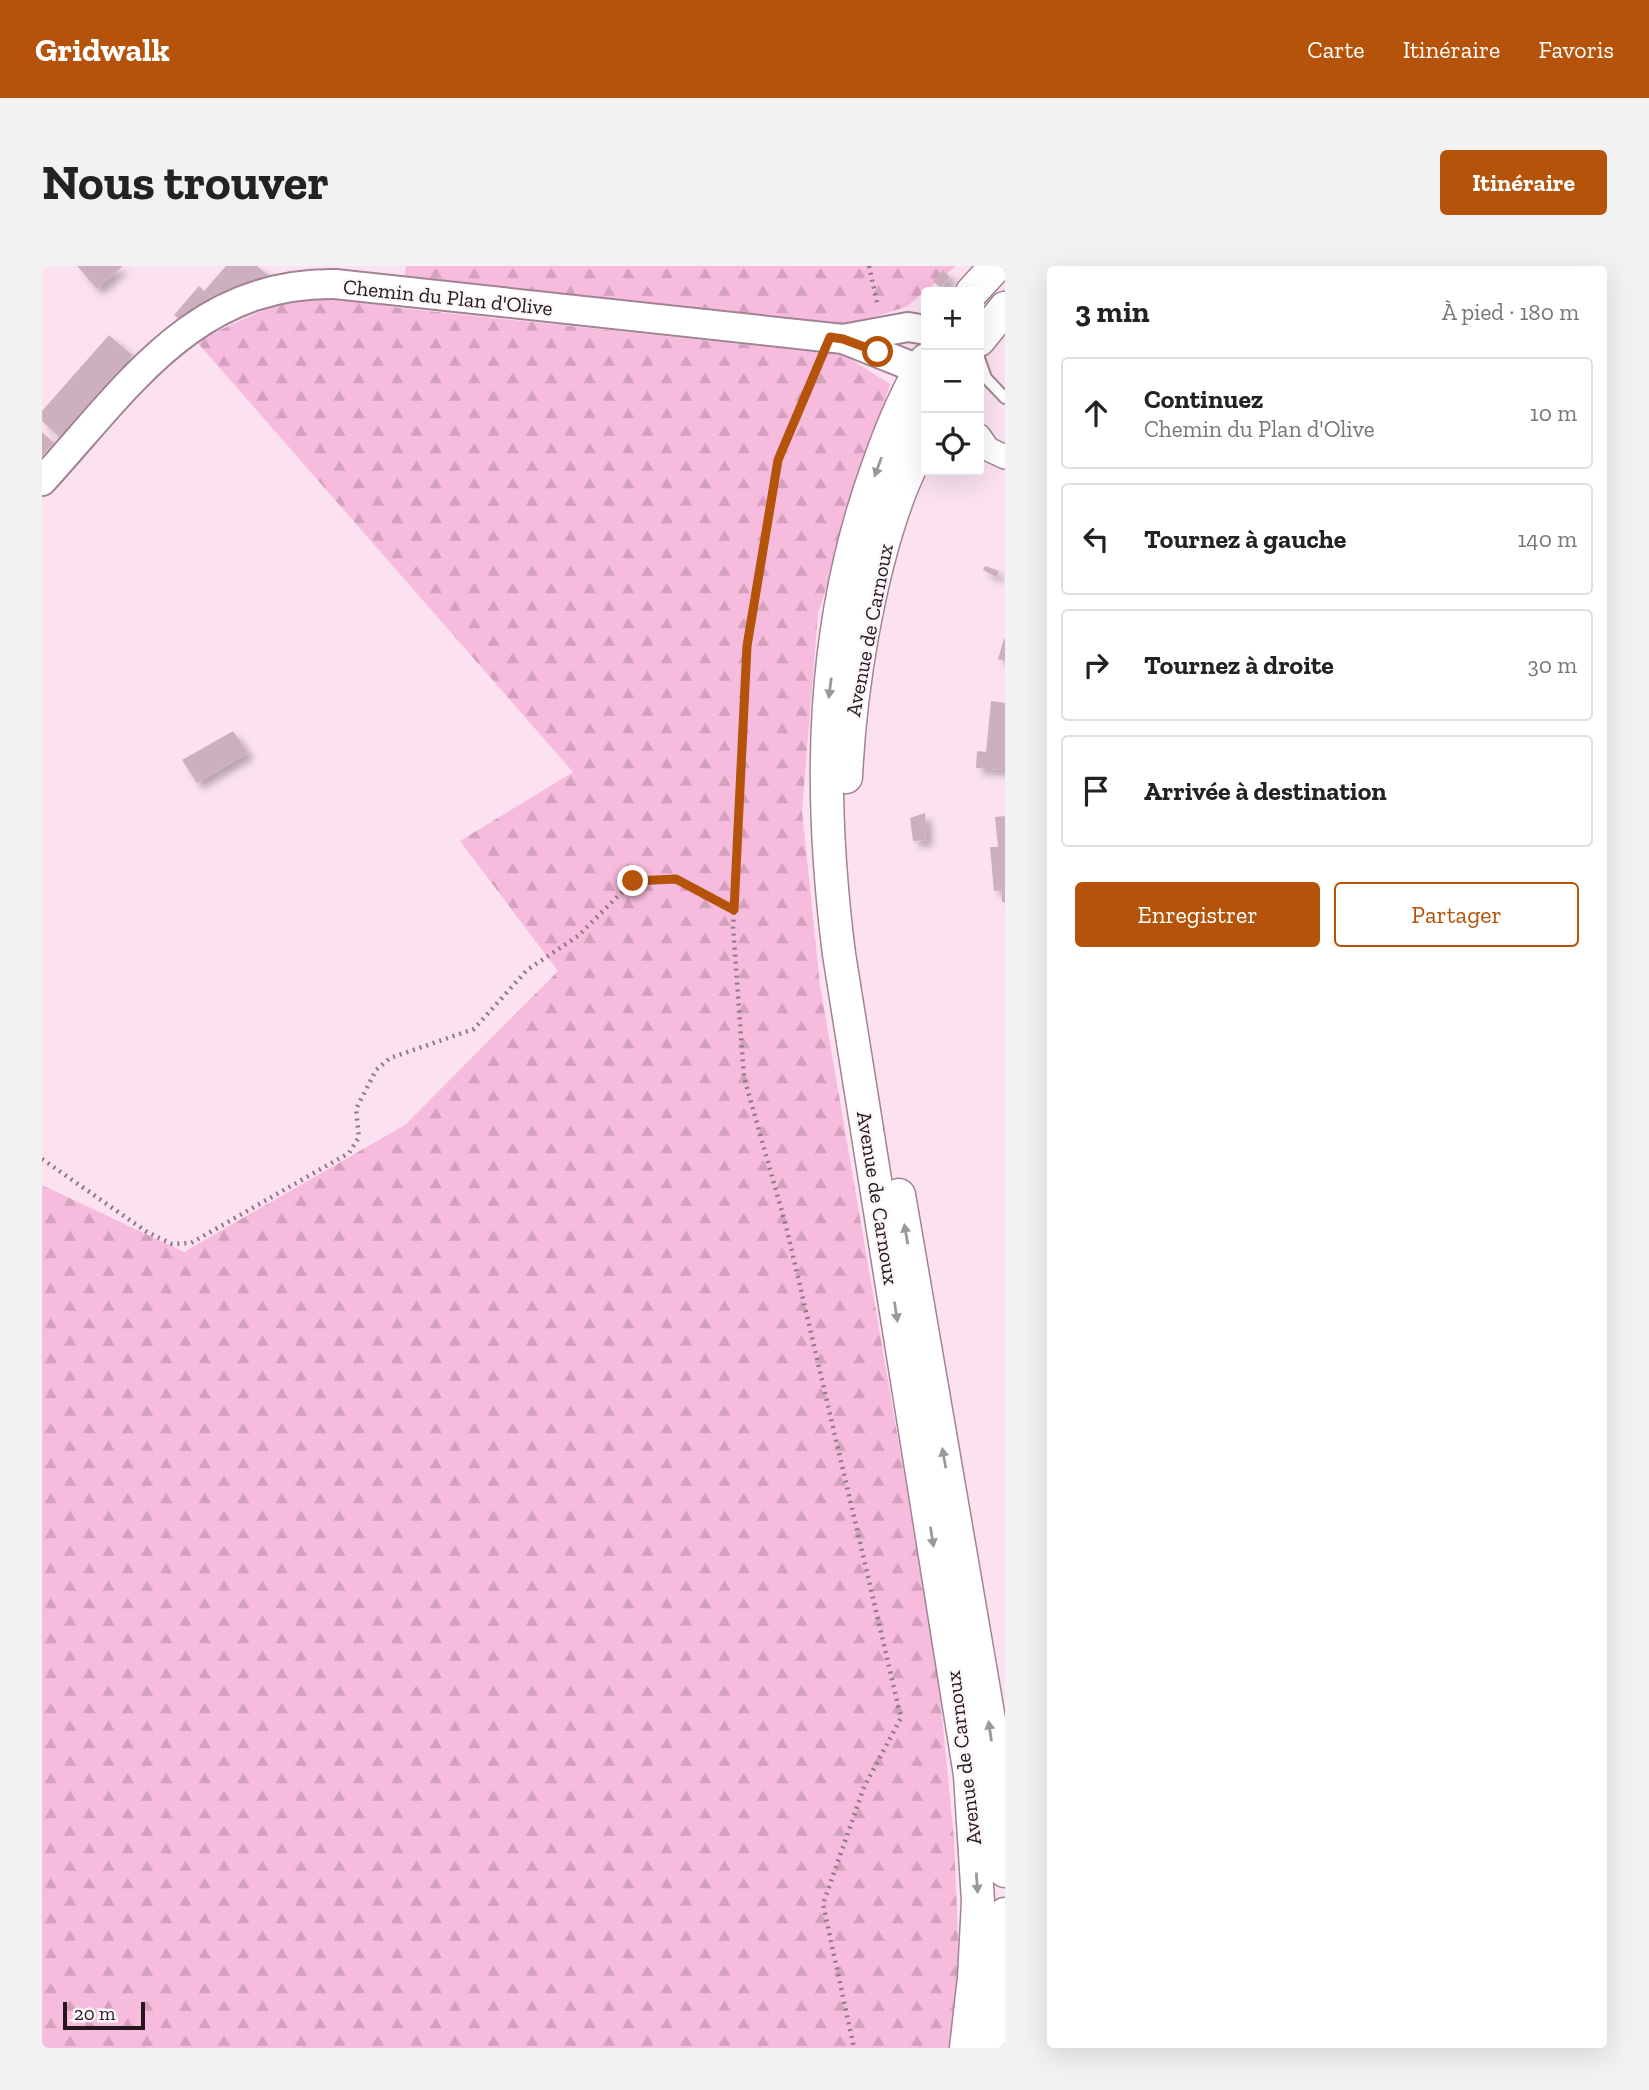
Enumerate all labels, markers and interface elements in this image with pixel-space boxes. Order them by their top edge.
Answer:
text: Gridwalk [35,30,170,69]
text: Carte [1307,35,1365,64]
text: Itinéraire [1403,35,1500,64]
text: Favoris [1538,35,1614,64]
button: Itinéraire [1440,150,1607,215]
text: Nous trouver [42,153,329,212]
street label: Chemin du Plan d'Olive [342,274,554,320]
map controls [921,287,984,476]
button: + [921,287,984,350]
text: 3 min [1075,294,1150,330]
text: À pied · 180 m [1442,298,1579,326]
route start [862,336,893,367]
button: − [921,350,984,413]
text: Continuez [1144,383,1263,415]
icon: ahead [1077,394,1115,432]
text: 10 m [1530,399,1577,427]
button: locate [921,413,984,476]
text: Chemin du Plan d'Olive [1144,415,1375,443]
one-way arrow [872,456,883,477]
icon: left [1077,520,1115,558]
text: Tournez à gauche [1144,523,1346,555]
text: 140 m [1517,525,1577,553]
street label: Avenue de Carnoux [840,541,898,718]
icon: right [1077,646,1115,684]
text: Tournez à droite [1144,649,1334,681]
text: 30 m [1527,651,1577,679]
one-way arrow [824,677,835,699]
icon: arrive [1077,772,1115,810]
text: Arrivée à destination [1144,775,1387,807]
route end [617,865,648,896]
button: Enregistrer [1075,882,1320,947]
button: Partager [1334,882,1579,947]
street label: Avenue de Carnoux [852,1109,904,1287]
one-way arrow [900,1223,911,1245]
one-way arrow [891,1301,902,1323]
one-way arrow [938,1447,949,1469]
one-way arrow [927,1526,938,1548]
street label: Avenue de Carnoux [940,1669,986,1847]
one-way arrow [984,1719,995,1741]
one-way arrow [972,1873,983,1895]
scale bar [63,1999,145,2031]
text: 20 m [74,2002,115,2025]

